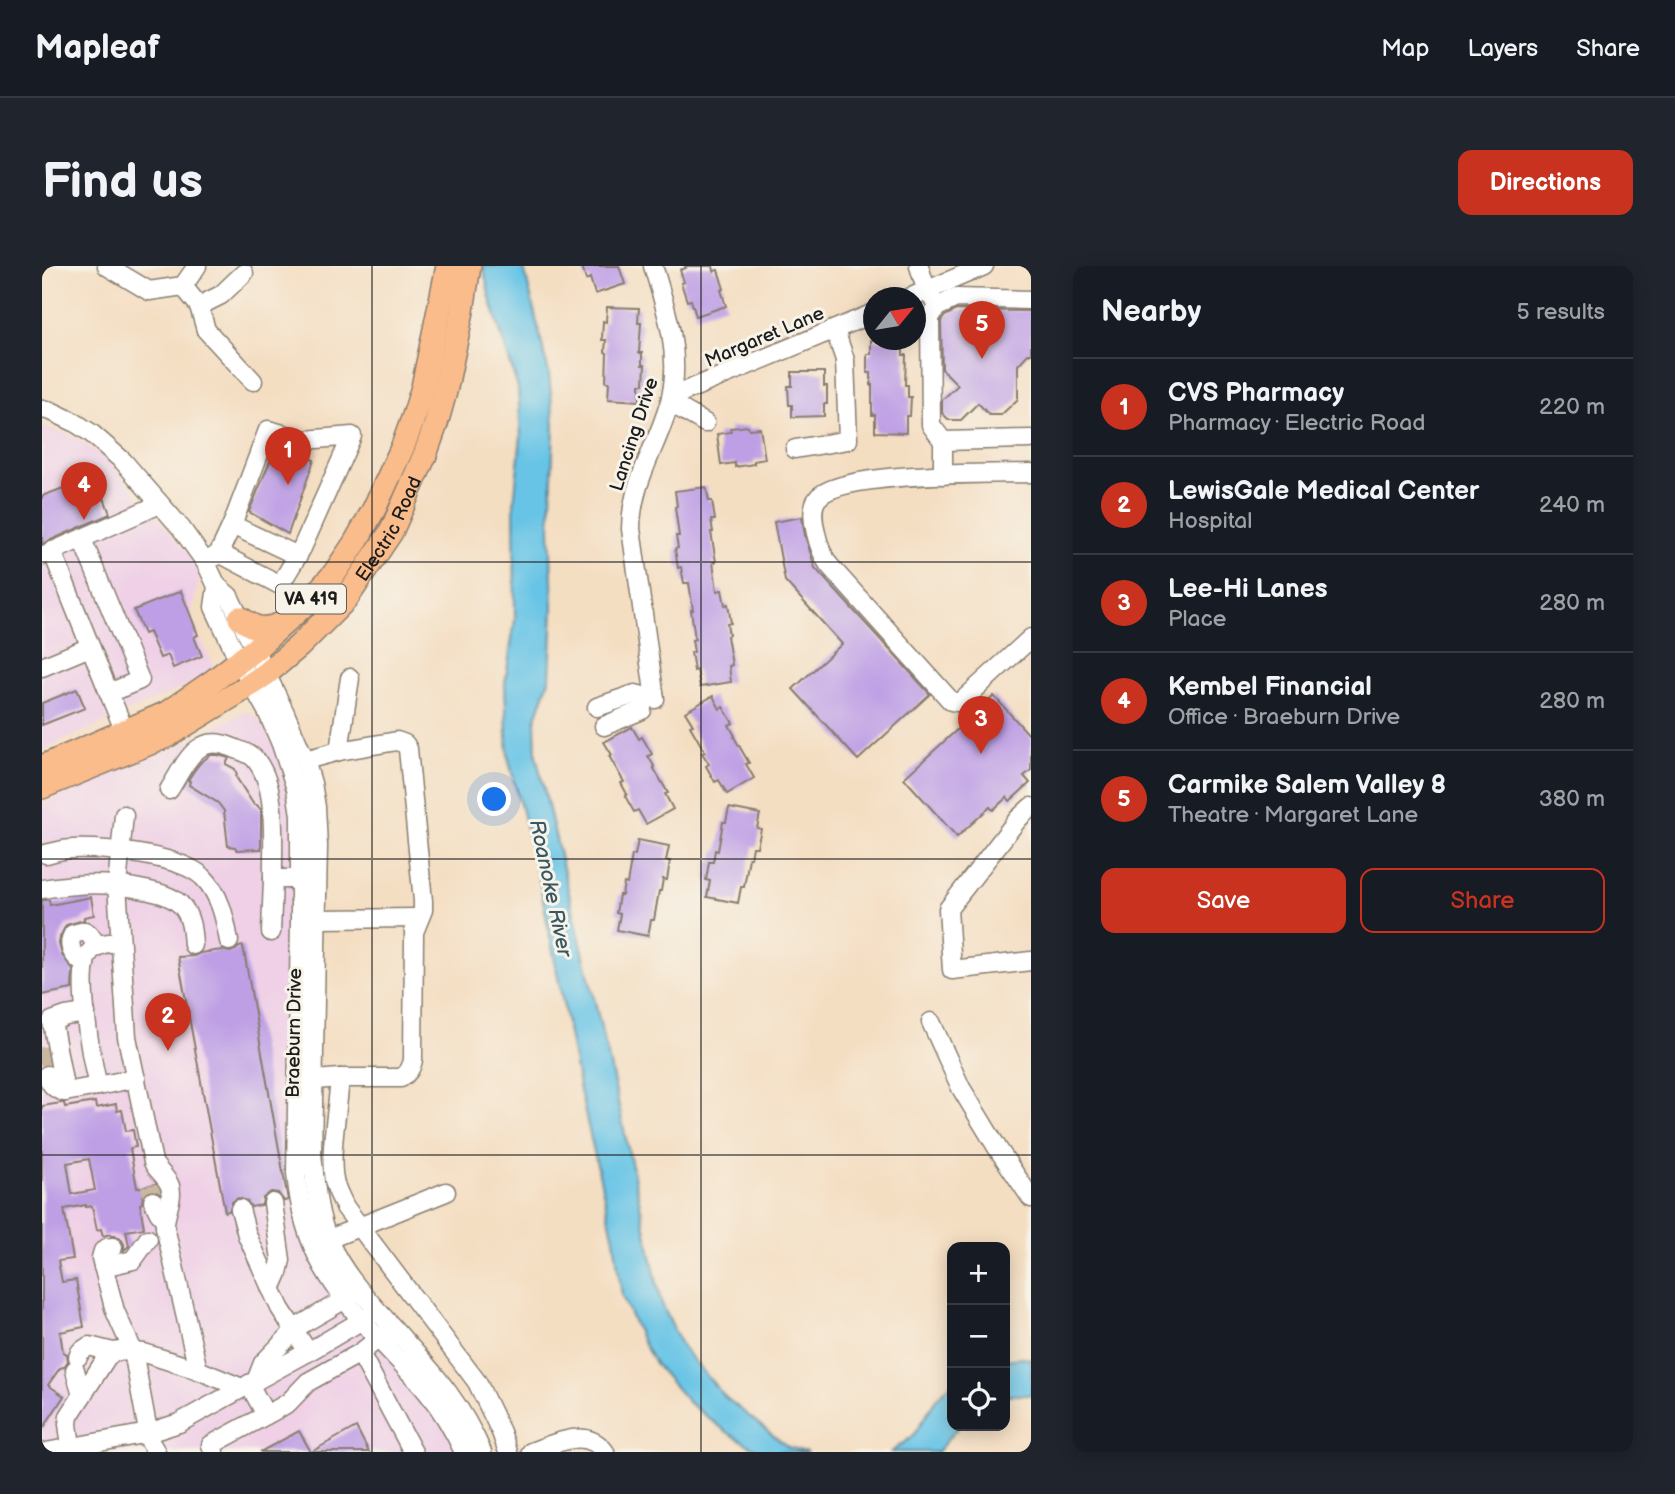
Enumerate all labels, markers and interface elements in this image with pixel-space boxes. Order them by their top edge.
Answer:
text: Mapleaf [35,28,160,68]
text: Map [1381,34,1429,63]
text: Layers [1467,34,1538,63]
text: Share [1576,34,1640,63]
button: Directions [1458,150,1633,215]
text: Find us [42,153,203,212]
north arrow [863,287,926,350]
text: Nearby [1101,294,1201,330]
text: 5 results [1517,298,1605,326]
pin: 5 [959,301,1005,359]
street label: Margaret Lane [702,302,828,373]
street label: Lancing Drive [605,375,664,494]
text: CVS Pharmacy [1168,378,1344,409]
text: 1 [1119,393,1129,421]
text: 220 m [1539,393,1605,421]
text: Pharmacy · Electric Road [1168,409,1425,437]
pin: 1 [265,427,311,485]
pin: 4 [61,462,107,520]
street label: Electric Road [351,473,427,586]
text: LewisGale Medical Center [1168,476,1479,507]
text: 2 [1117,491,1131,519]
text: 240 m [1539,491,1605,519]
text: Hospital [1168,507,1253,535]
text: Lee-Hi Lanes [1168,574,1327,605]
road number: VA 419 [276,584,346,614]
text: 3 [1117,589,1131,617]
text: 280 m [1539,589,1605,617]
text: Place [1168,605,1226,633]
text: Kembel Financial [1168,672,1372,703]
text: 4 [1117,687,1131,715]
text: 280 m [1539,687,1605,715]
pin: 3 [958,696,1004,754]
text: Office · Braeburn Drive [1168,703,1400,731]
text: Carmike Salem Valley 8 [1168,770,1446,801]
your location [477,782,511,816]
text: 5 [1117,785,1131,813]
text: 380 m [1539,785,1605,813]
text: Theatre · Margaret Lane [1168,801,1418,829]
water label: Roanoke River [524,817,578,960]
button: Save [1101,868,1346,933]
button: Share [1360,868,1605,933]
street label: Braeburn Drive [282,968,307,1098]
pin: 2 [145,993,191,1051]
map controls [947,1242,1010,1431]
button: + [947,1242,1010,1305]
button: − [947,1305,1010,1368]
button: locate [947,1368,1010,1431]

